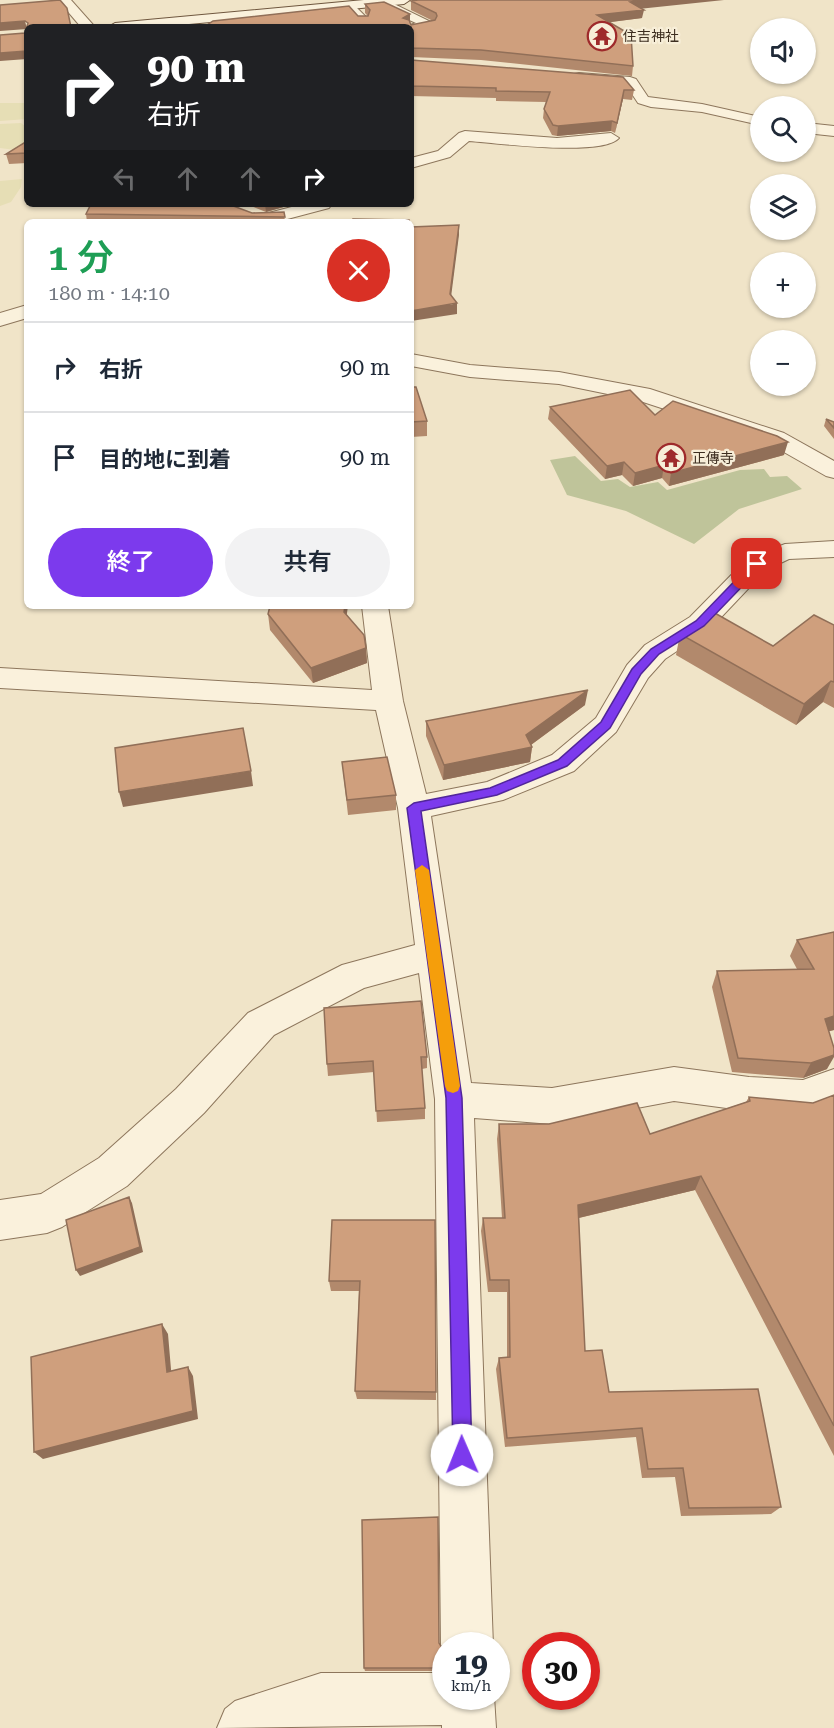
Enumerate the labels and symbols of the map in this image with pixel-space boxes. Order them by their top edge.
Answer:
temple icon: 住吉神社 [586,20,618,52]
place label: 住吉神社 [623,28,679,44]
temple icon: 正傳寺 [655,442,687,474]
place label: 正傳寺 [692,450,734,466]
pin [731,538,782,589]
position arrow [430,1423,494,1487]
speed limit sign: 30 [522,1632,600,1710]

